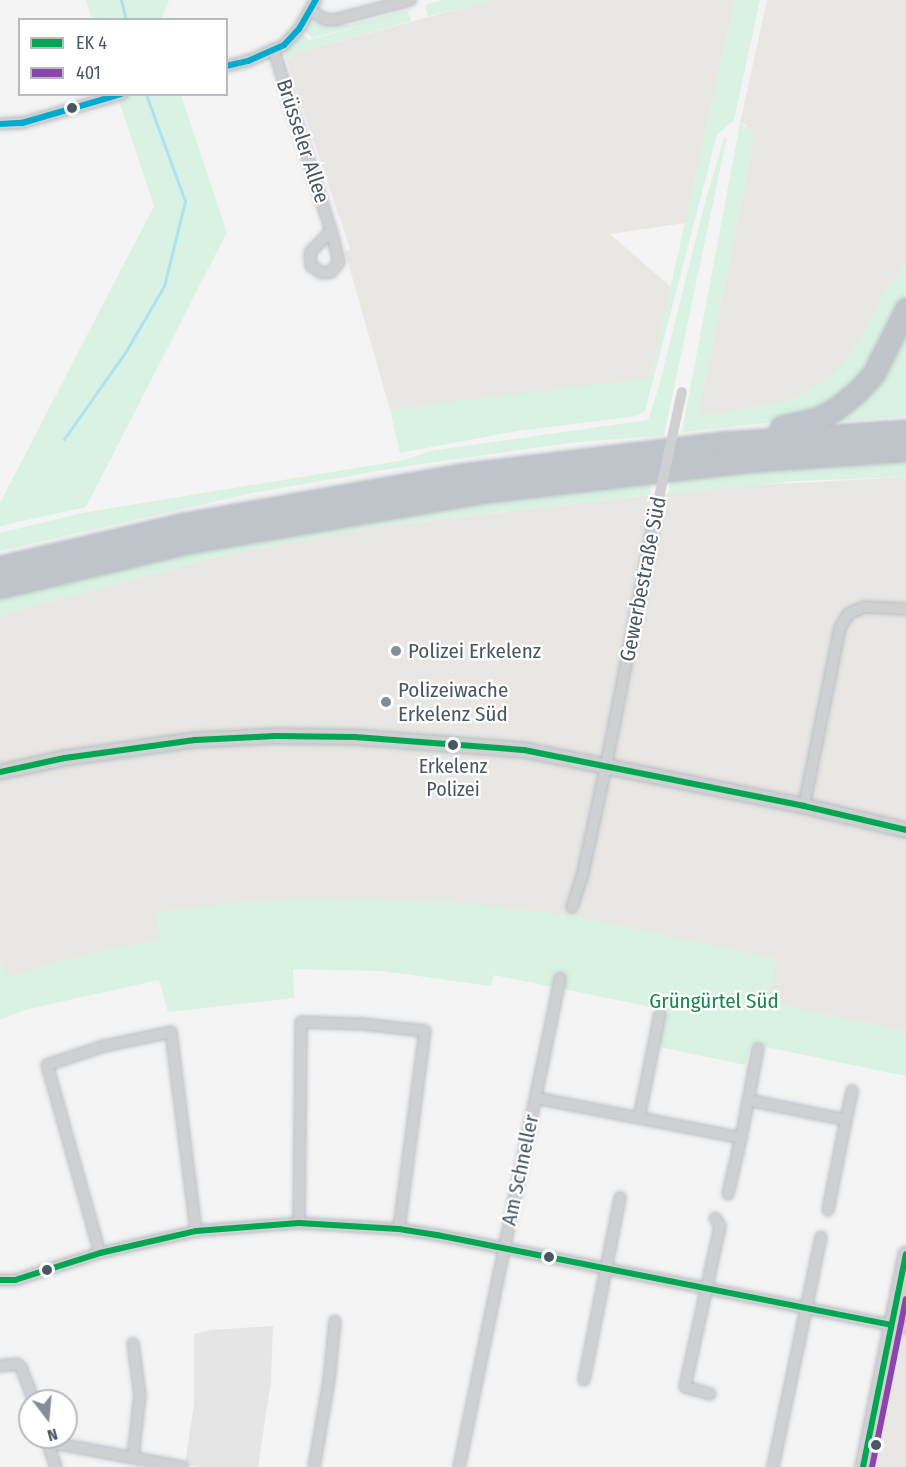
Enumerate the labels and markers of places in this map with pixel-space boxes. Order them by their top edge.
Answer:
unlabelled marker [66,102,78,114]
place label: Polizei Erkelenz [408,638,541,664]
marker: Polizei Erkelenz [389,644,403,658]
place label: Polizeiwache Erkelenz Süd [398,677,508,727]
marker: Polizeiwache Erkelenz Süd [379,695,393,709]
marker: Erkelenz Polizei [447,739,459,751]
place label: Erkelenz Polizei [419,754,487,801]
unlabelled marker [543,1251,555,1263]
unlabelled marker [41,1264,53,1276]
unlabelled marker [870,1439,882,1451]

